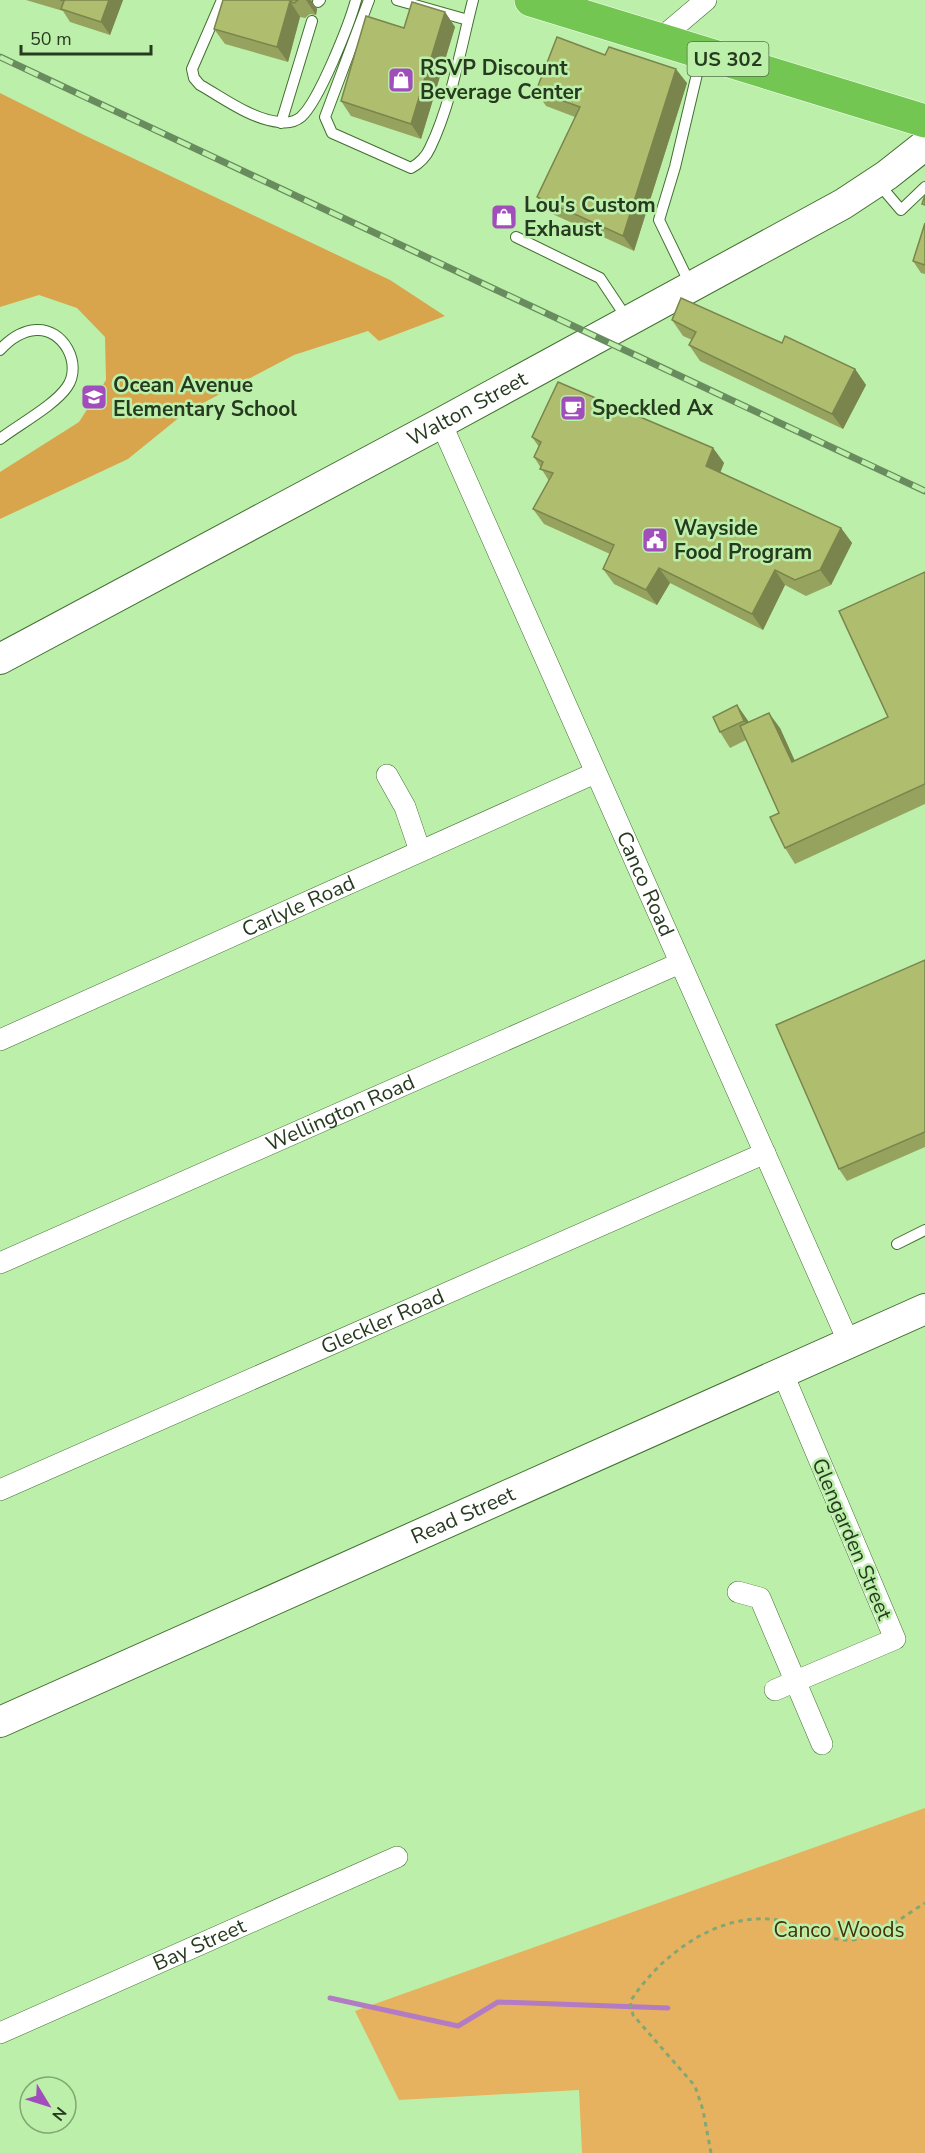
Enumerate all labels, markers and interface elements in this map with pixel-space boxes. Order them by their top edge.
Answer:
scale bar [21,18,152,56]
text: 50 m [30,27,72,51]
road number: US 302 [688,42,768,76]
place label: RSVP Discount Beverage Center [420,54,583,106]
shop icon: RSVP Discount Beverage Center [386,65,416,95]
place label: Lou's Custom Exhaust [524,191,656,243]
shop icon: Lou's Custom Exhaust [489,202,519,232]
street label: Walton Street [402,364,533,453]
place label: Ocean Avenue Elementary School [113,371,297,423]
school or university icon: Ocean Avenue Elementary School [79,382,109,412]
cafe icon: Speckled Ax [558,393,588,423]
place label: Speckled Ax [592,394,714,422]
place label: Wayside Food Program [674,514,812,566]
public building icon: Wayside Food Program [640,525,670,555]
street label: Canco Road [610,827,681,941]
street label: Carlyle Road [237,869,359,944]
street label: Wellington Road [262,1068,419,1158]
street label: Gleckler Road [317,1282,449,1361]
street label: Glengarden Street [805,1454,899,1625]
street label: Read Street [406,1480,520,1551]
street label: Bay Street [148,1912,251,1977]
park label: Canco Woods [773,1916,905,1944]
north arrow [18,2075,78,2135]
text: N [47,2102,71,2125]

